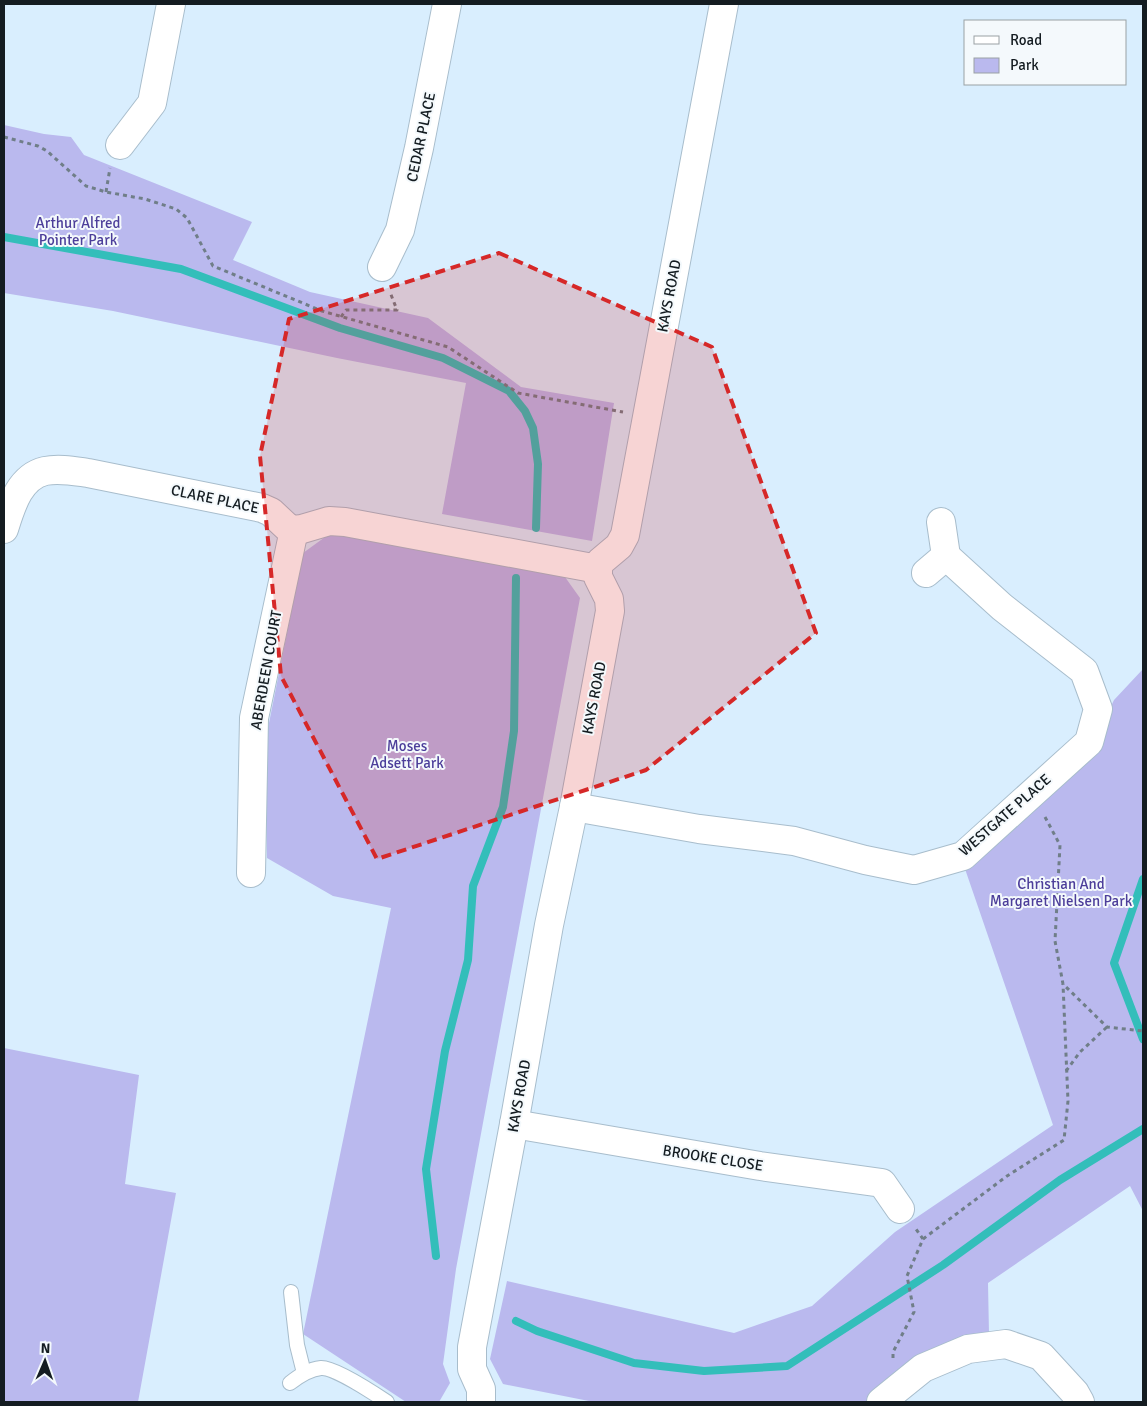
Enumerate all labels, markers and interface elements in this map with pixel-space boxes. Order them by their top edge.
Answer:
legend [964,20,1127,85]
text: Road [1010,31,1042,49]
text: Park [1010,56,1039,74]
street label: CEDAR PLACE [403,90,439,184]
park label: Arthur Alfred Pointer Park [36,214,120,249]
street label: KAYS ROAD [653,258,685,334]
street label: CLARE PLACE [169,481,261,517]
street label: ABERDEEN COURT [247,608,285,731]
street label: KAYS ROAD [578,660,610,736]
park label: Moses Adsett Park [370,737,444,772]
street label: WESTGATE PLACE [955,770,1055,860]
park label: Christian And Margaret Nielsen Park [990,875,1133,910]
street label: KAYS ROAD [504,1058,534,1134]
street label: BROOKE CLOSE [661,1141,765,1175]
north arrow [20,1336,70,1386]
text: N [40,1340,51,1357]

